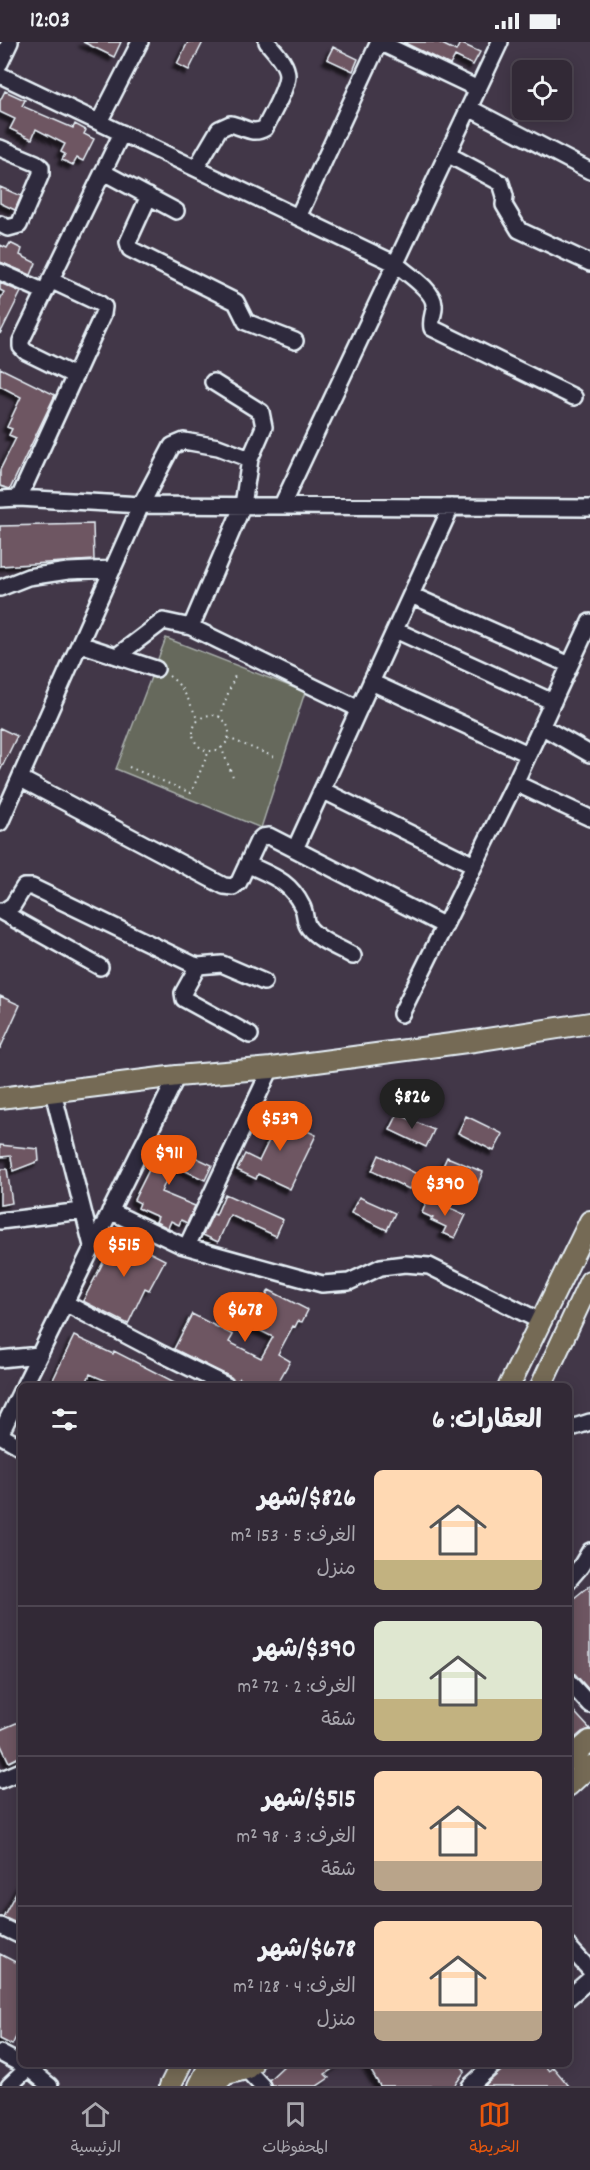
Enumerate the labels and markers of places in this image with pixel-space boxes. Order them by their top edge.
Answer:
pin: $826 [376,1079,448,1130]
pin: $539 [244,1101,316,1152]
pin: $911 [133,1135,205,1186]
pin: $390 [409,1166,481,1217]
pin: $515 [88,1227,160,1278]
pin: $678 [209,1292,281,1343]

